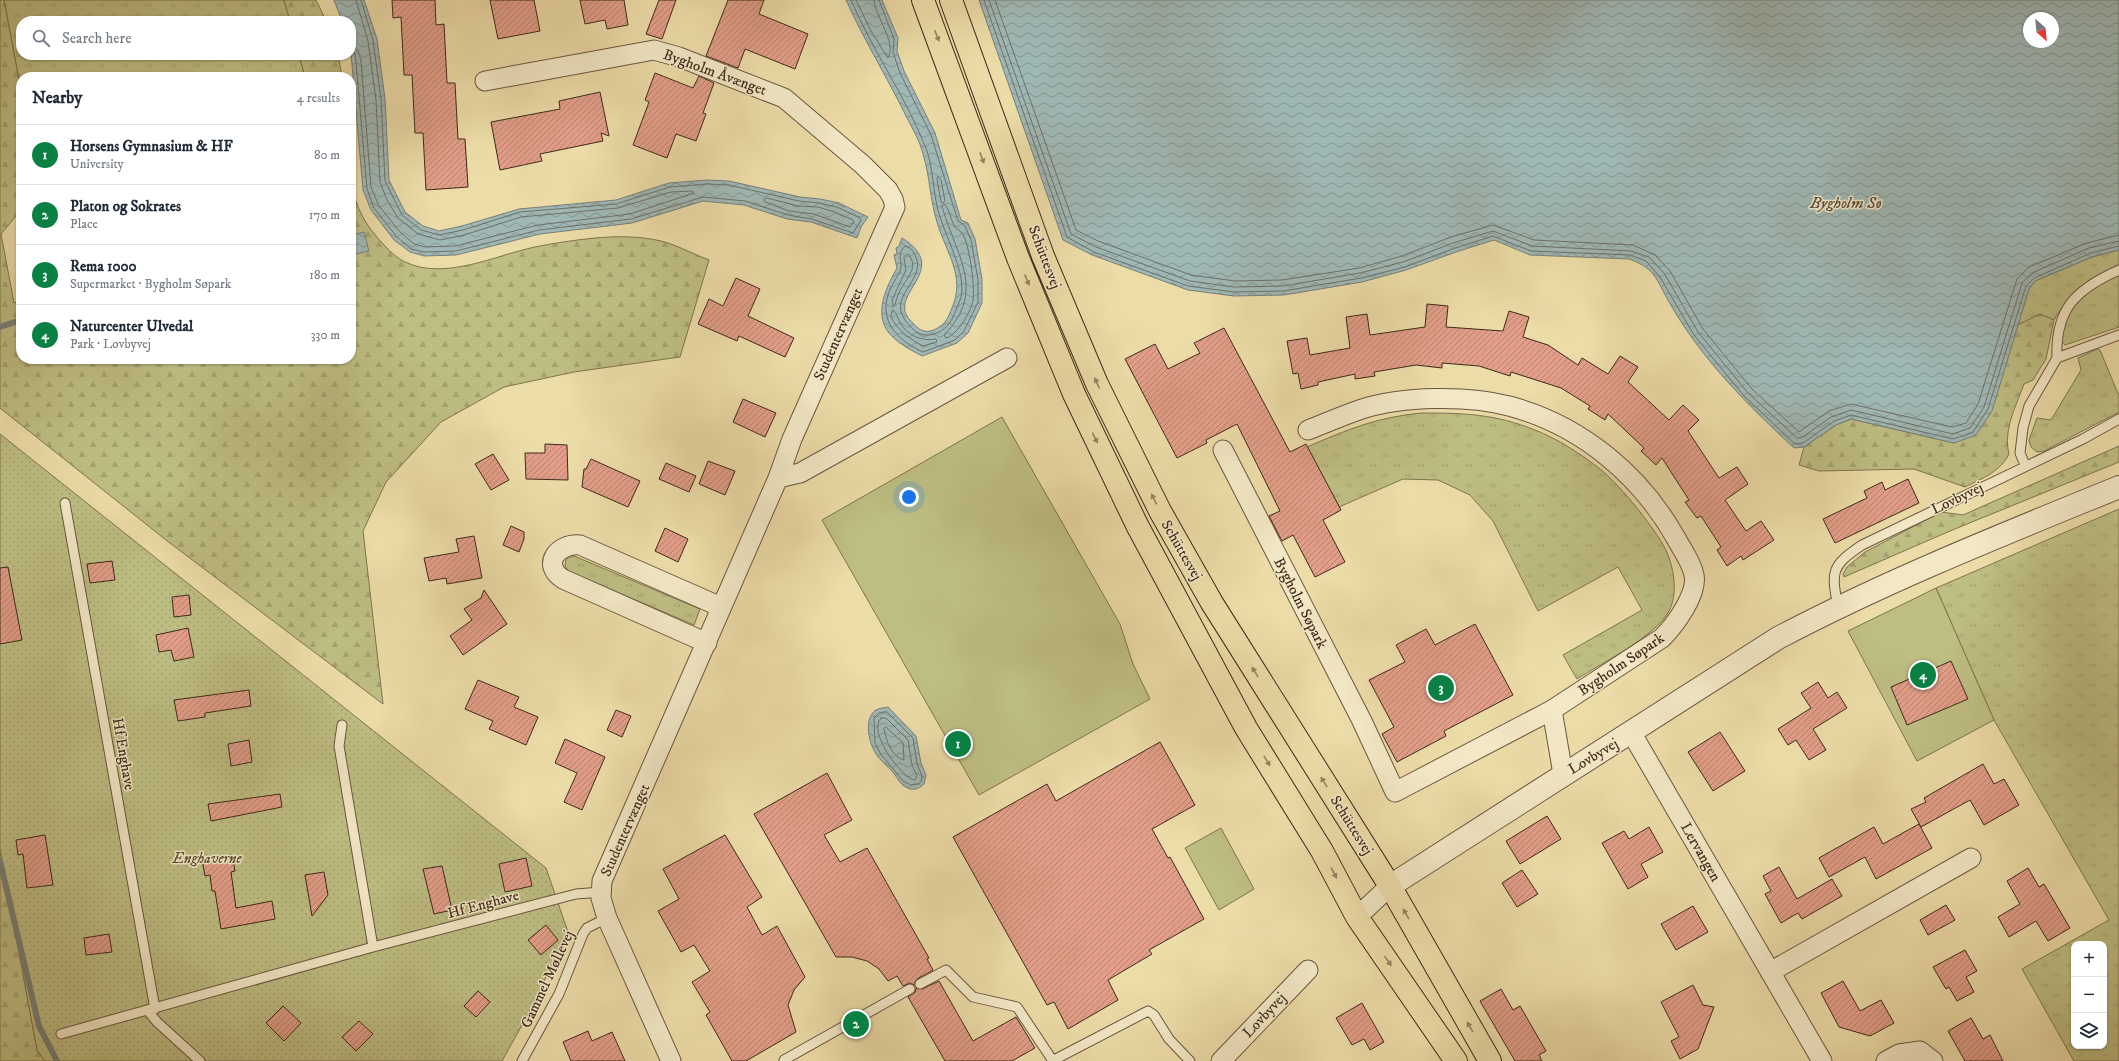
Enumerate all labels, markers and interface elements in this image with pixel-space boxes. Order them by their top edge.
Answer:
north arrow [2023,12,2059,48]
search box [16,16,356,60]
icon: search [30,27,52,49]
text: Search here [62,29,131,48]
one-way arrow [935,31,941,43]
street label: Bygholm Åvænget [661,44,770,100]
text: Nearby [32,87,82,109]
text: 4 results [297,90,340,106]
text: Horsens Gymnasium & HF [70,137,233,156]
text: 1 [43,147,47,163]
text: 80 m [314,147,340,163]
one-way arrow [980,153,986,165]
text: University [70,156,124,172]
water label: Bygholm Sø [1809,193,1882,213]
text: Platon og Sokrates [70,197,181,216]
text: 2 [42,207,48,223]
text: 170 m [309,207,340,223]
text: Place [70,216,98,232]
street label: Schüttesvej [1024,223,1065,292]
text: Rema 1000 [70,257,137,276]
text: 3 [43,267,47,283]
text: 180 m [309,267,340,283]
one-way arrow [1024,275,1030,286]
text: Supermarket · Bygholm Søpark [70,276,231,292]
street label: Studentervænget [810,285,867,384]
text: Naturcenter Ulvedal [70,317,193,336]
text: 4 [41,327,49,343]
text: 330 m [311,327,340,343]
text: Park · Lovbyvej [70,336,151,352]
one-way arrow [1093,376,1099,388]
one-way arrow [1092,432,1098,444]
street label: Lovbyvej [1928,478,1986,519]
your location [899,487,919,507]
one-way arrow [1151,494,1157,505]
street label: Schüttesvej [1157,517,1206,584]
street label: Bygholm Søpark [1269,554,1332,653]
street label: Bygholm Søpark [1575,628,1668,700]
pin: 4 [1910,660,1936,690]
one-way arrow [1252,666,1259,678]
pin: 3 [1428,673,1454,703]
street label: Hf Enghave [108,716,139,792]
pin: 1 [945,729,971,759]
street label: Lovbyvej [1565,734,1622,779]
one-way arrow [1263,756,1271,766]
one-way arrow [1321,776,1328,788]
street label: Studentervænget [597,781,654,880]
street label: Schüttesvej [1326,792,1377,859]
street label: Lervangen [1676,819,1725,885]
park label: Enghaverne [171,849,242,868]
one-way arrow [1330,867,1337,879]
street label: Hf Enghave [445,886,521,923]
one-way arrow [1403,908,1409,920]
street label: Gammel Møllevej [517,927,578,1031]
map controls [2071,941,2107,1049]
button: + [2071,941,2107,977]
one-way arrow [1384,955,1392,966]
button: − [2071,977,2107,1013]
street label: Lovbyvej [1239,989,1290,1042]
pin: 2 [843,1009,869,1039]
button: layers [2071,1013,2107,1049]
one-way arrow [1467,1021,1474,1033]

